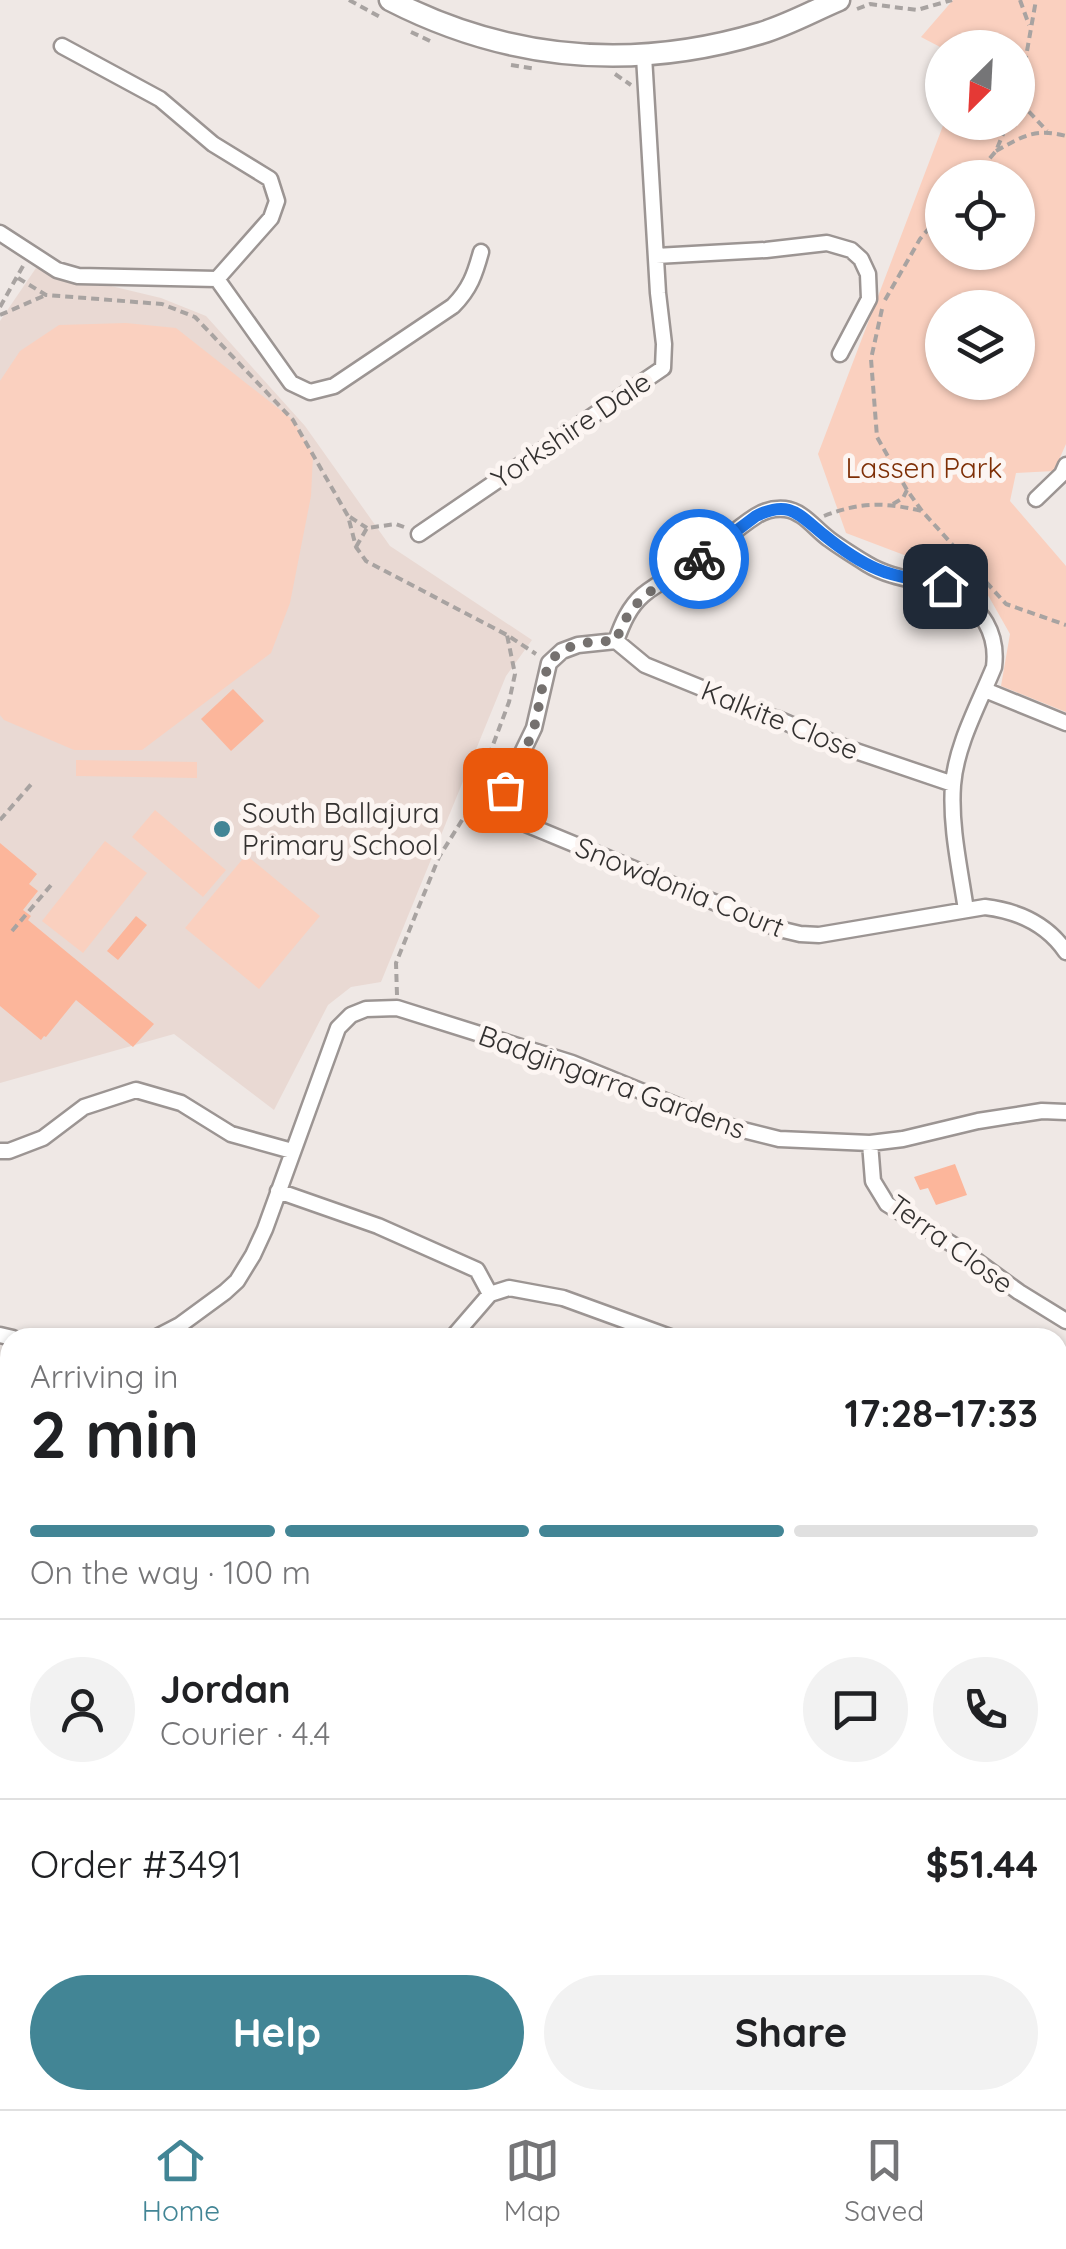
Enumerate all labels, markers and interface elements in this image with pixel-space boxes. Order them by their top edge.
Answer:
north arrow [925,30,1035,140]
map controls [925,30,1035,400]
button: locate [925,160,1035,270]
button: layers [925,290,1035,400]
street label: Yorkshire Dale [484,363,657,496]
park label: Lassen Park [845,450,1003,485]
courier [649,509,749,609]
icon: bike [672,532,727,587]
pin [903,544,988,629]
icon: home [918,559,973,614]
street label: Kalkite Close [696,672,864,767]
pin [463,748,548,833]
icon: bag [478,763,533,818]
place label: South Ballajura Primary School [242,795,440,862]
marker: South Ballajura Primary School [211,818,233,840]
street label: Snowdonia Court [571,829,790,944]
street label: Badgingarra Gardens [474,1017,750,1146]
street label: Terra Close [882,1187,1020,1301]
text: Arriving in [30,1356,179,1396]
text: 17:28–17:33 [845,1389,1038,1437]
text: 2 min [30,1393,199,1474]
text: On the way · 100 m [30,1552,311,1592]
button: person [30,1657,135,1762]
button: chat [803,1657,908,1762]
button: phone [933,1657,1038,1762]
text: Jordan [160,1665,291,1713]
text: Courier · 4.4 [160,1713,330,1753]
text: Order #3491 [30,1840,242,1888]
text: $51.44 [926,1840,1038,1888]
button: Help [30,1975,524,2090]
button: Share [544,1975,1038,2090]
tab: Home [142,2133,220,2228]
tab: Map [504,2133,561,2228]
tab: Saved [844,2133,924,2228]

